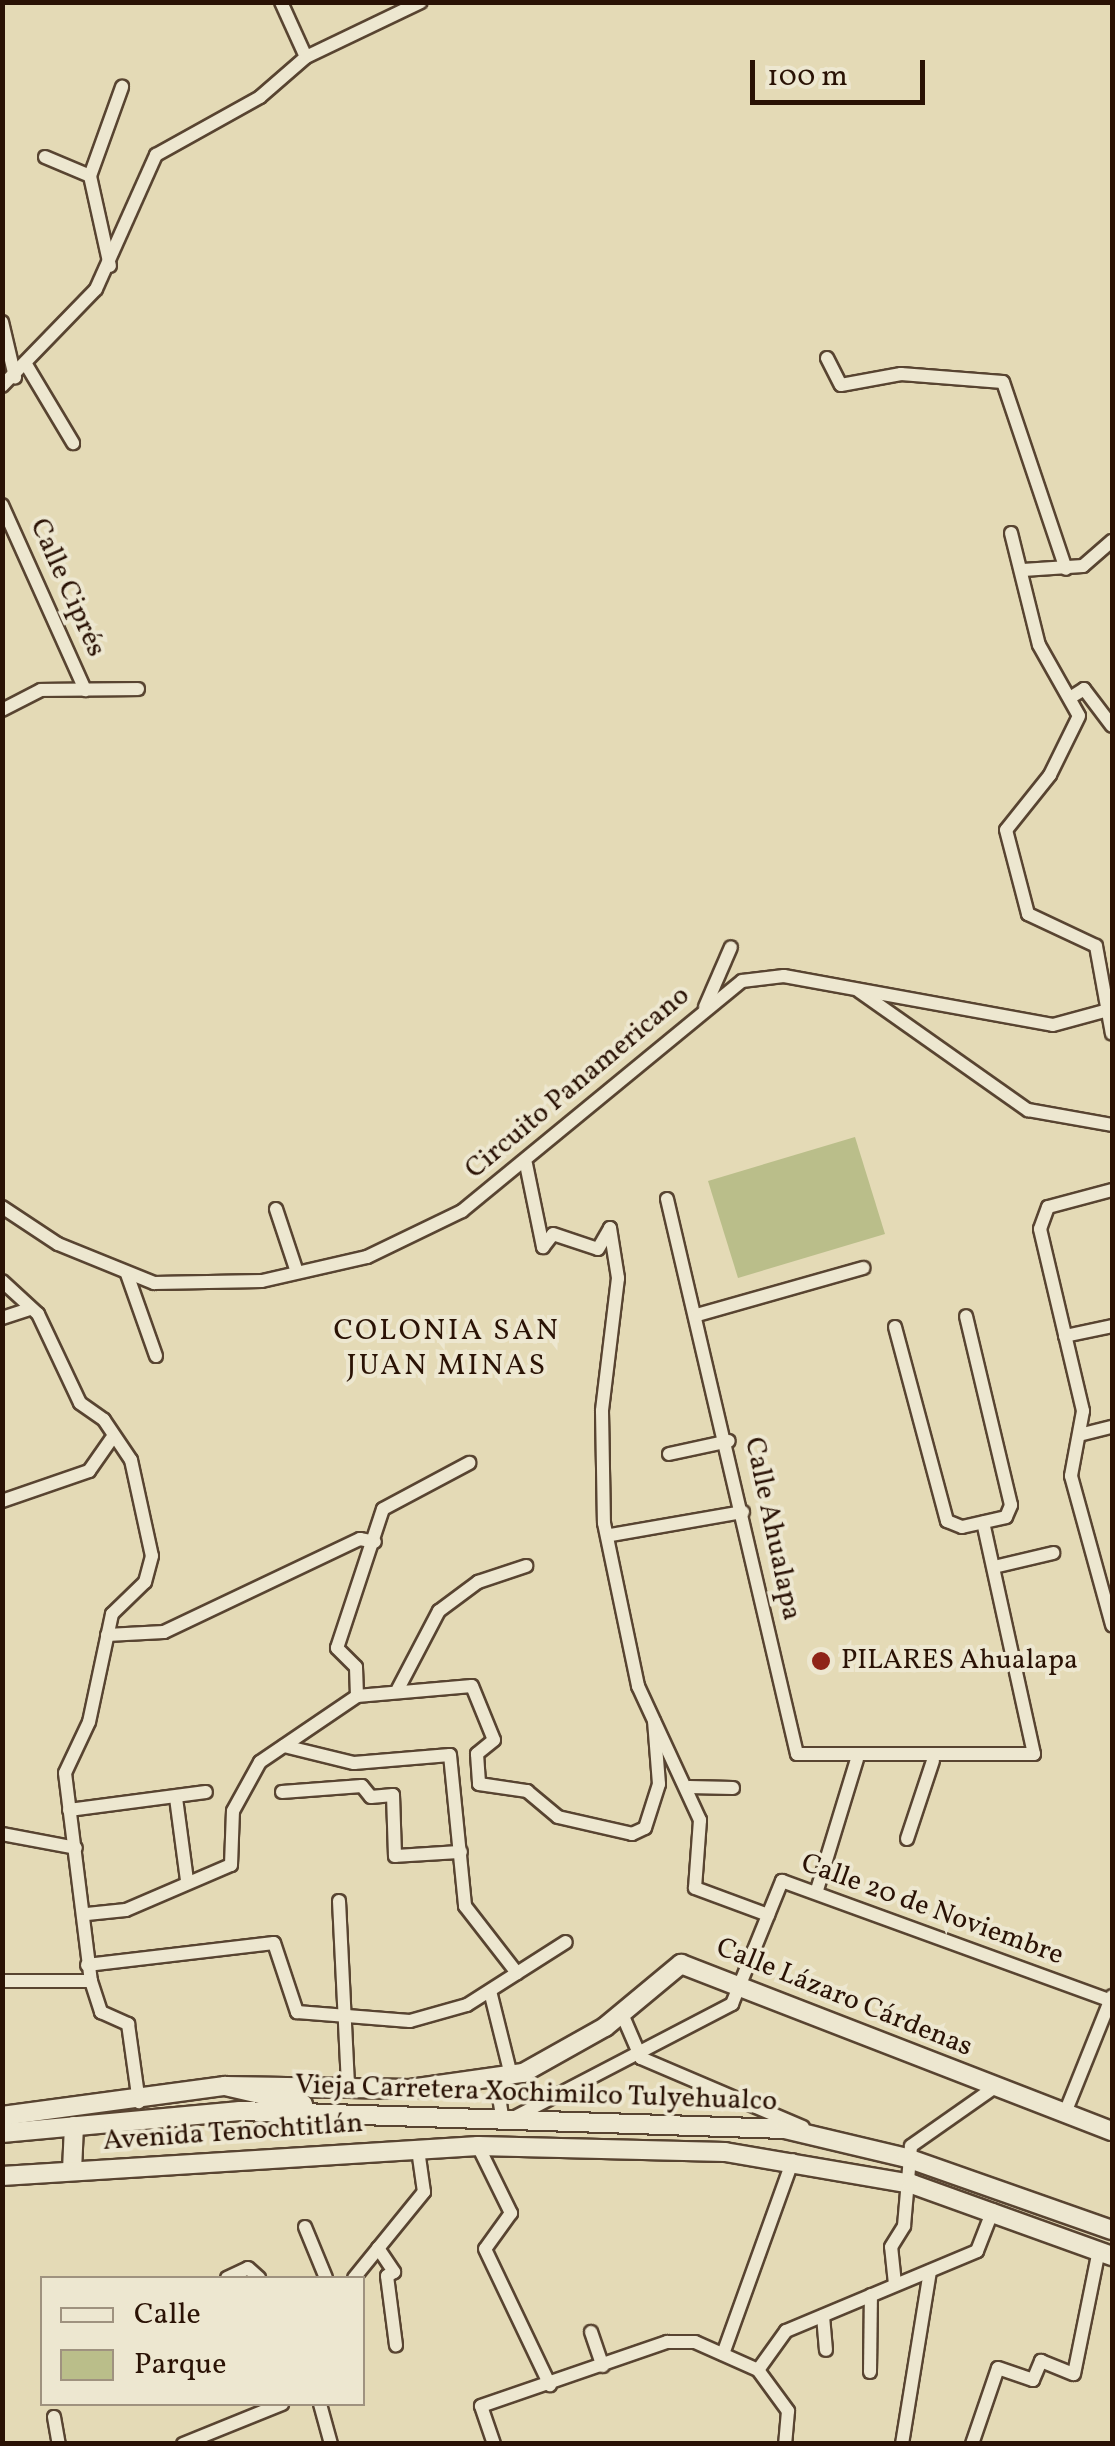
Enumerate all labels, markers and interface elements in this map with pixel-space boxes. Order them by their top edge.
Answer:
scale bar [755,40,930,102]
text: 100 m [767,56,848,98]
street label: Calle Ciprés [22,514,112,662]
street label: Circuito Panamericano [459,979,697,1187]
district label: COLONIA SAN JUAN MINAS [333,1313,561,1384]
street label: Calle Ahualapa [736,1434,808,1624]
place label: PILARES Ahualapa [841,1644,1078,1678]
marker: PILARES Ahualapa [810,1650,832,1672]
street label: Calle 20 de Noviembre [796,1847,1068,1973]
street label: Calle Lázaro Cárdenas [711,1931,977,2065]
street label: Vieja Carretera Xochimilco Tulyehualco [294,2069,778,2119]
street label: Avenida Tenochtitlán [102,2107,364,2159]
legend [40,2276,365,2406]
text: Calle [134,2294,201,2336]
text: Parque [134,2344,226,2386]

